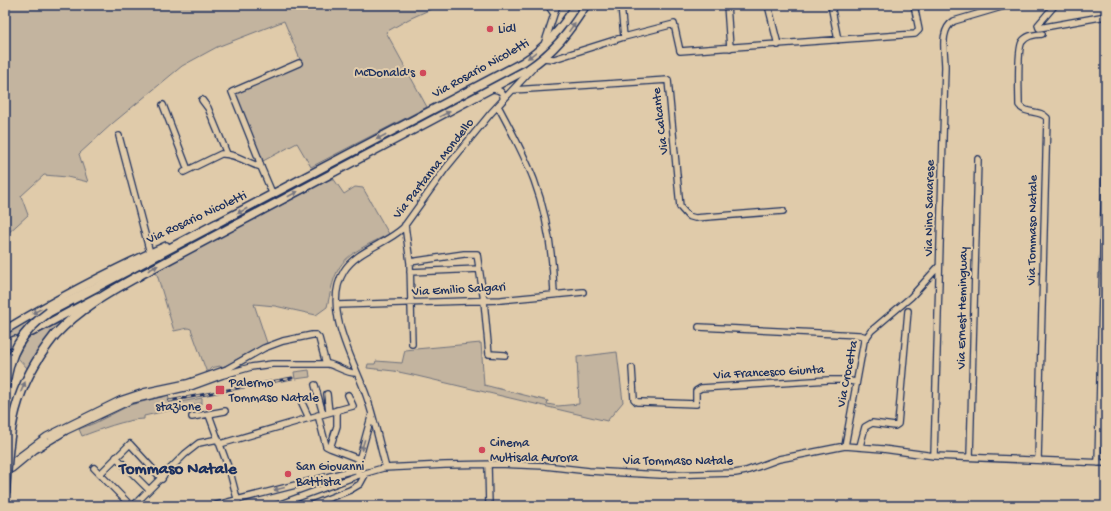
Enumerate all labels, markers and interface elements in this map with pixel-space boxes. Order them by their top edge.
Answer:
one-way arrow [568,21,576,32]
place label: Lidl [498,22,516,37]
marker: Lidl [485,24,495,34]
street label: Via Rosario Nicoletti [429,36,532,102]
one-way arrow [527,51,538,60]
place label: McDonald's [354,66,416,81]
marker: McDonald's [418,68,428,78]
street label: Via Calcante [649,86,673,156]
one-way arrow [439,111,451,117]
street label: Via Partanna Mondello [390,116,478,223]
one-way arrow [376,134,387,140]
street label: Via Nino Savarese [922,159,938,257]
street label: Via Tommaso Natale [1025,174,1041,286]
street label: Via Rosario Nicoletti [144,188,250,248]
one-way arrow [287,191,299,197]
one-way arrow [236,208,247,214]
street label: Via Ernest Hemingway [954,246,972,370]
one-way arrow [148,265,159,271]
street label: Via Emilio Salgari [411,280,507,300]
one-way arrow [31,308,43,315]
street label: Via Crocetta [834,339,862,410]
street label: Via Francesco Giunta [712,363,826,383]
place label: Palermo Tommaso Natale [228,376,319,406]
one-way arrow [20,381,26,393]
marker: Palermo Tommaso Natale [214,384,226,396]
place label: stazione [156,400,201,415]
marker: stazione [204,402,214,412]
place label: Cinema Multisala Aurora [490,436,579,466]
one-way arrow [360,439,366,451]
marker: Cinema Multisala Aurora [477,445,487,455]
street label: Via Tommaso Natale [622,454,733,469]
district label: Tommaso Natale [117,460,238,480]
place label: San Giovanni Battista [295,460,365,490]
marker: San Giovanni Battista [283,469,293,479]
one-way arrow [273,487,285,493]

